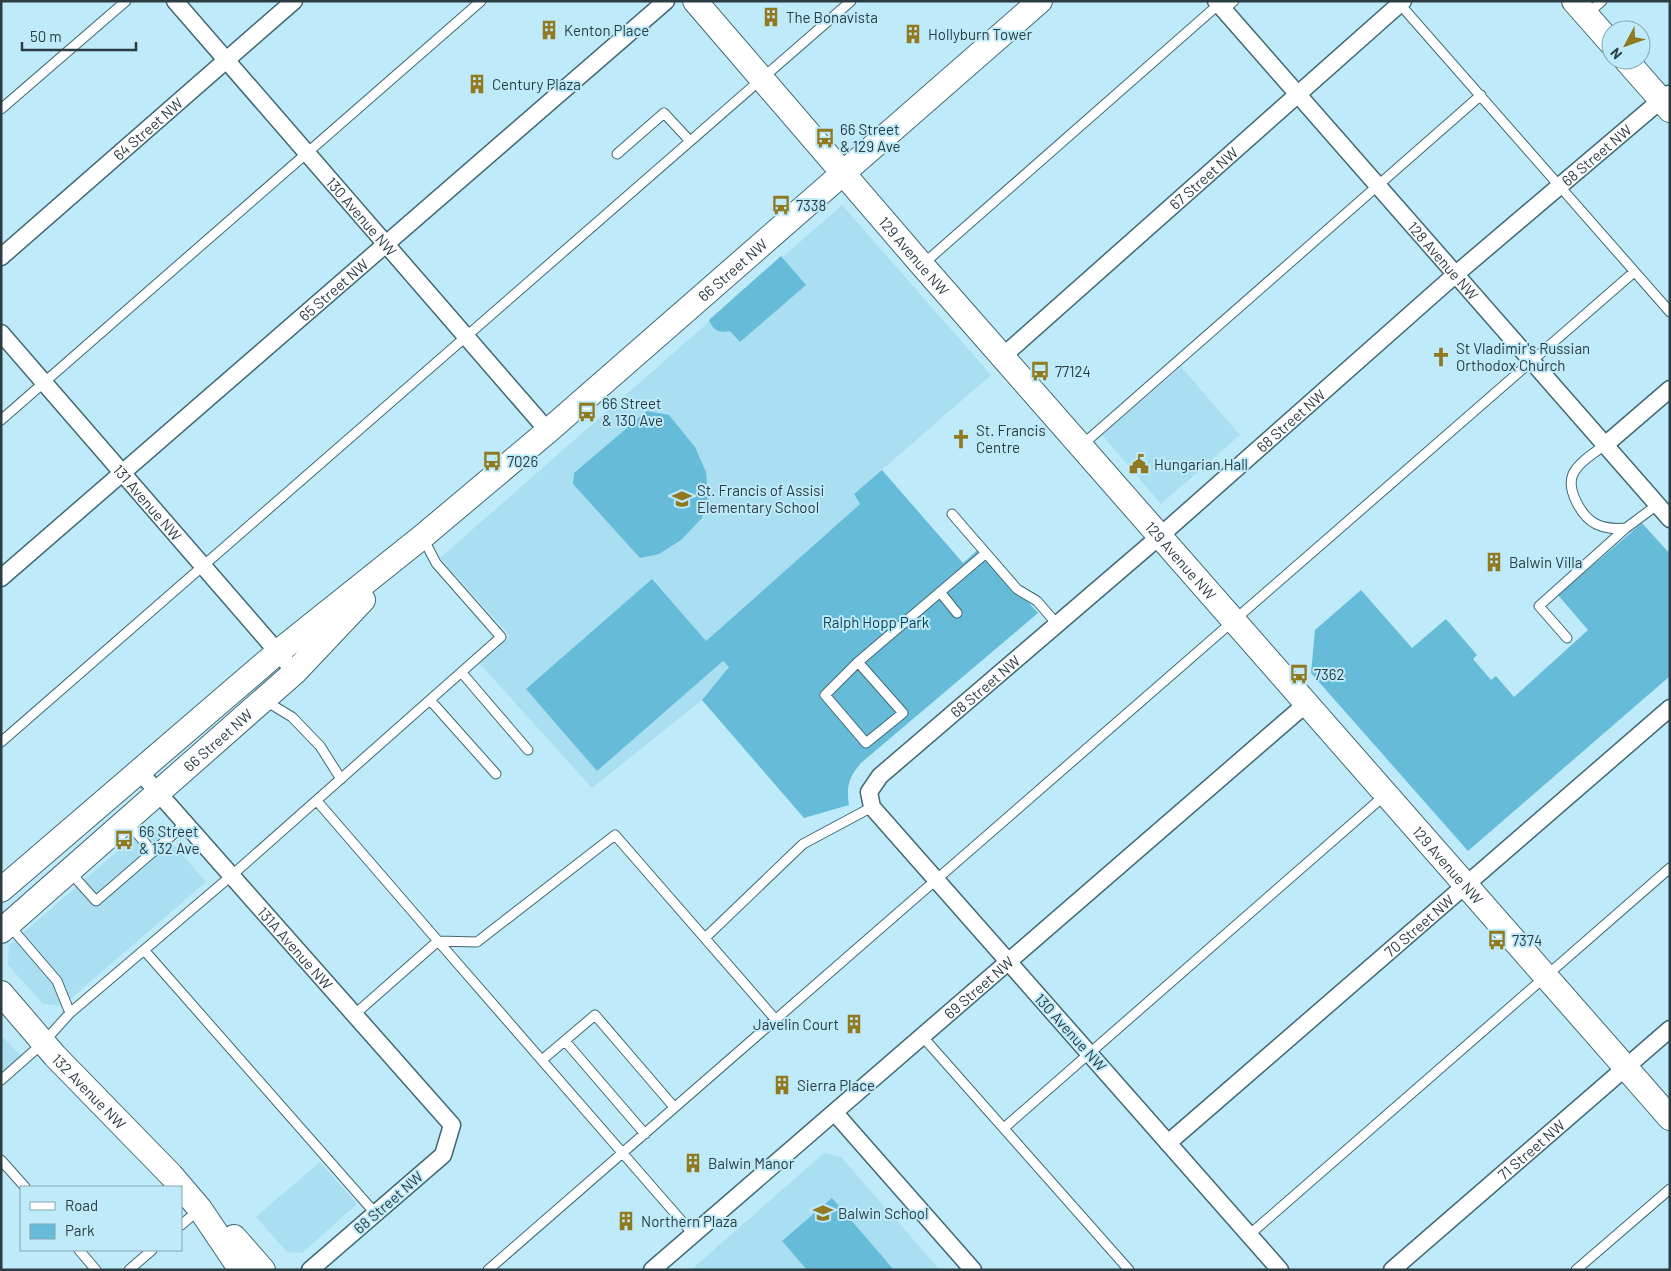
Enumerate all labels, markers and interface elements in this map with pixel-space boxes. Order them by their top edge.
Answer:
building icon: The Bonavista [760,6,782,28]
place label: The Bonavista [786,8,878,26]
building icon: Kenton Place [538,19,560,41]
scale bar [22,20,136,52]
north arrow [1601,20,1651,70]
place label: Kenton Place [564,21,649,39]
building icon: Hollyburn Tower [902,23,924,45]
place label: Hollyburn Tower [928,25,1032,43]
text: 50 m [30,27,62,45]
text: N [1606,45,1625,63]
building icon: Century Plaza [466,73,488,95]
place label: Century Plaza [492,75,581,93]
street label: 64 Street NW [109,94,186,164]
place label: 66 Street & 129 Ave [840,120,901,155]
street label: 68 Street NW [1558,120,1635,190]
bus stop icon: 66 Street & 129 Ave [814,127,836,149]
street label: 67 Street NW [1166,143,1241,213]
street label: 130 Avenue NW [323,173,401,259]
bus stop icon: 7338 [770,194,792,216]
place label: 7338 [796,196,826,214]
street label: 129 Avenue NW [875,213,953,299]
street label: 128 Avenue NW [1404,218,1483,303]
street label: 66 Street NW [694,235,771,305]
street label: 65 Street NW [295,255,372,325]
place label: St Vladimir's Russian Orthodox Church [1456,339,1590,374]
church icon: St Vladimir's Russian Orthodox Church [1430,346,1452,368]
bus stop icon: 77124 [1029,360,1051,382]
place label: 77124 [1055,362,1091,380]
street label: 68 Street NW [1252,385,1329,456]
place label: 66 Street & 130 Ave [602,394,663,429]
bus stop icon: 66 Street & 130 Ave [576,401,598,423]
place label: St. Francis Centre [976,421,1046,456]
church icon: St. Francis Centre [950,428,972,450]
bus stop icon: 7026 [481,450,503,472]
place label: 7026 [507,452,538,470]
public building icon: Hungarian Hall [1128,453,1150,475]
place label: Hungarian Hall [1154,455,1248,473]
street label: 131 Avenue NW [110,460,186,544]
place label: St. Francis of Assisi Elementary School [697,481,824,516]
school or university icon: St. Francis of Assisi Elementary School [671,488,693,510]
street label: 129 Avenue NW [1142,518,1220,603]
building icon: Balwin Villa [1483,551,1505,573]
place label: Balwin Villa [1509,553,1582,571]
park label: Ralph Hopp Park [823,613,930,631]
street label: 68 Street NW [946,651,1023,721]
bus stop icon: 7362 [1288,663,1310,685]
place label: 7362 [1314,665,1345,683]
street label: 66 Street NW [180,705,256,775]
place label: 66 Street & 132 Ave [139,822,199,857]
street label: 129 Avenue NW [1409,822,1487,908]
bus stop icon: 66 Street & 132 Ave [113,829,135,851]
street label: 70 Street NW [1381,891,1457,961]
street label: 131A Avenue NW [254,903,337,993]
bus stop icon: 7374 [1486,929,1508,951]
place label: 7374 [1512,931,1542,949]
street label: 69 Street NW [940,952,1017,1022]
street label: 130 Avenue NW [1031,989,1111,1075]
building icon: Javelin Court [843,1013,865,1035]
place label: Javelin Court [753,1015,839,1033]
street label: 132 Avenue NW [49,1050,130,1133]
building icon: Sierra Place [771,1074,793,1096]
place label: Sierra Place [797,1076,875,1094]
street label: 71 Street NW [1494,1116,1568,1183]
building icon: Balwin Manor [682,1152,704,1174]
place label: Balwin Manor [708,1154,795,1172]
street label: 68 Street NW [350,1167,426,1237]
legend [20,1186,182,1251]
text: Road [65,1196,98,1214]
school or university icon: Balwin School [812,1202,834,1224]
place label: Balwin School [838,1204,929,1222]
building icon: Northern Plaza [615,1210,637,1232]
place label: Northern Plaza [641,1212,737,1230]
text: Park [65,1221,95,1239]

